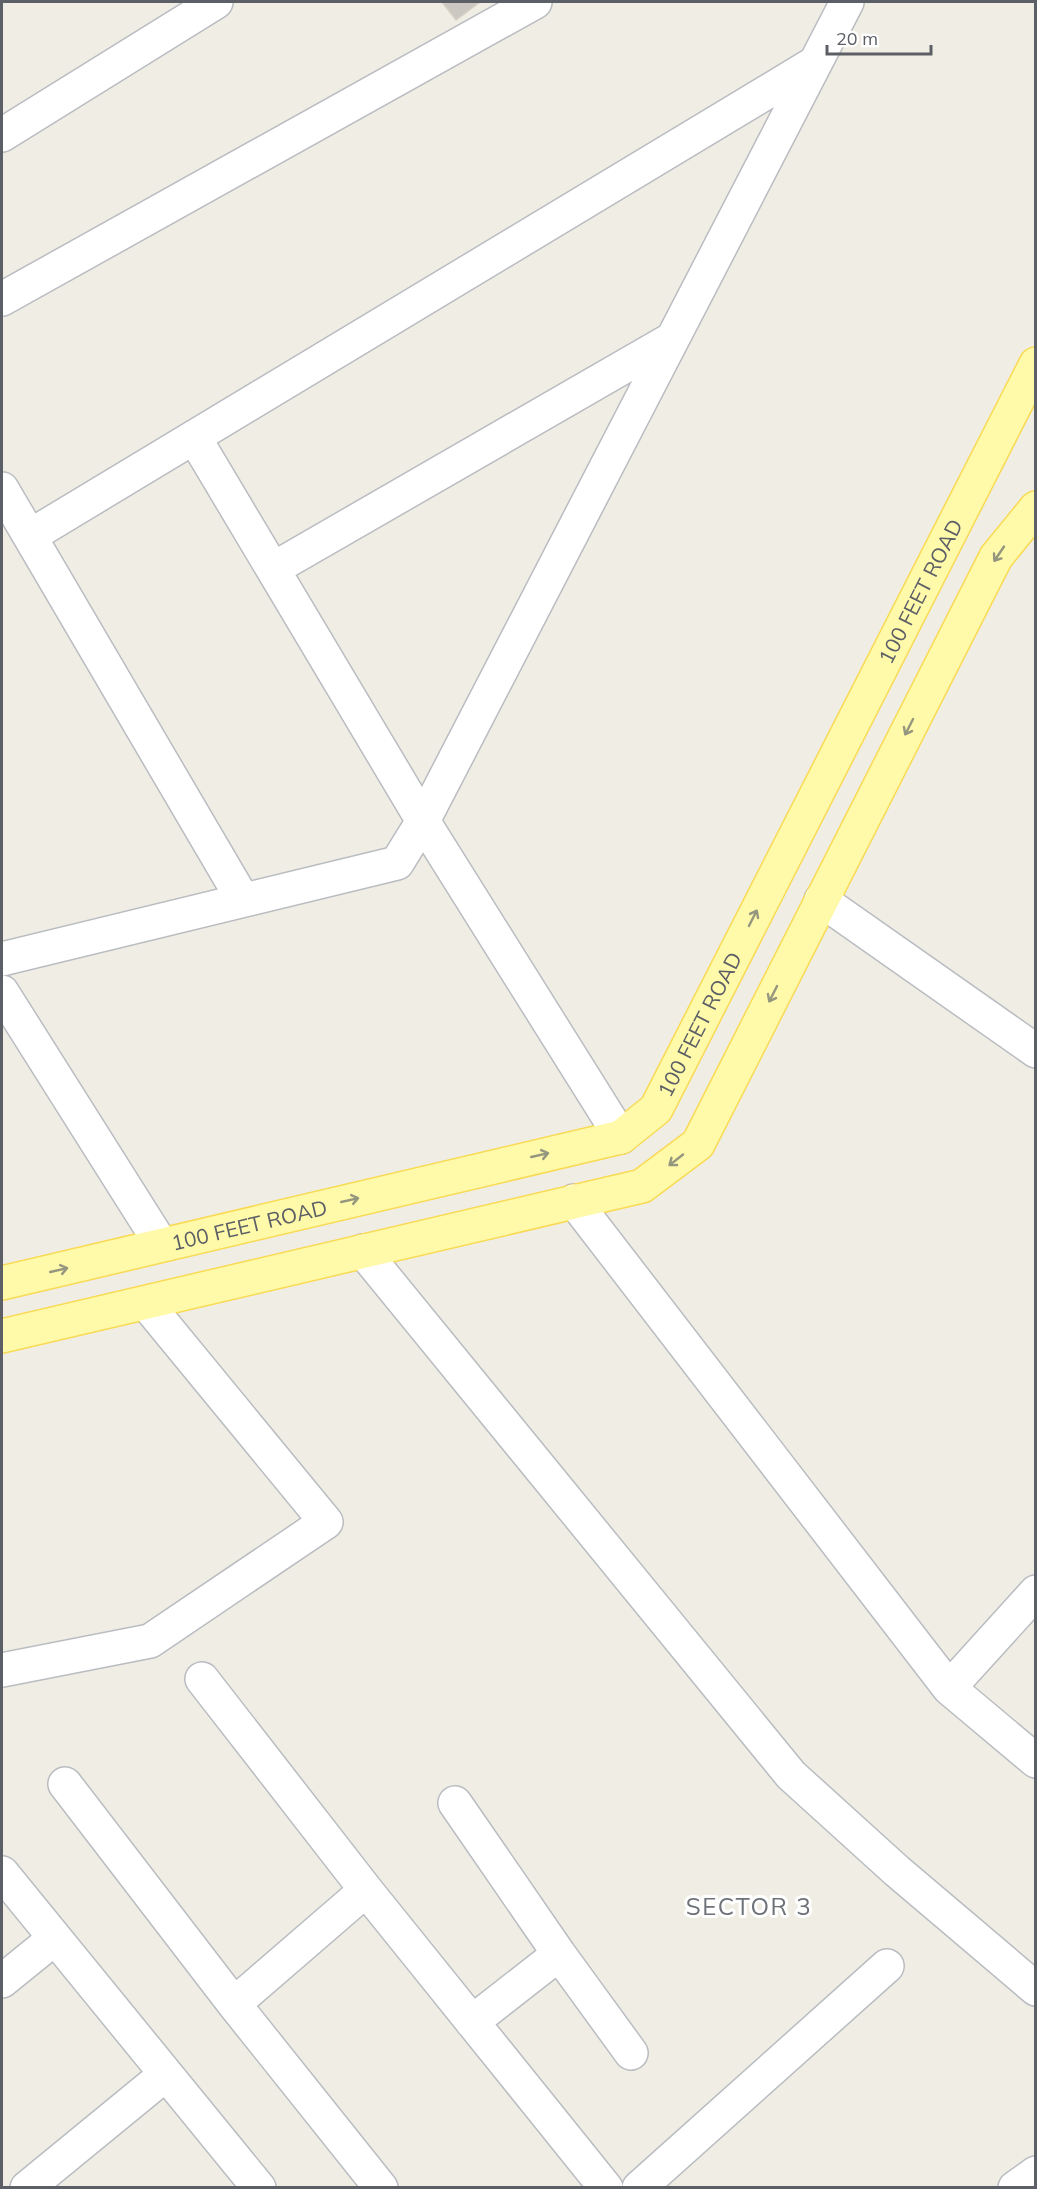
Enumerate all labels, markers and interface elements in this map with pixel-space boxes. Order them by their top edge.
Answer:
scale bar [827,18,930,56]
text: 20 m [836,27,878,50]
street label: 100 FEET ROAD [872,514,968,668]
one-way arrow [993,545,1005,561]
one-way arrow [903,718,915,736]
one-way arrow [748,910,760,928]
street label: 100 FEET ROAD [651,947,747,1101]
one-way arrow [767,985,779,1003]
one-way arrow [530,1149,549,1161]
one-way arrow [668,1154,684,1167]
one-way arrow [340,1193,359,1205]
street label: 100 FEET ROAD [169,1194,330,1256]
one-way arrow [49,1263,68,1275]
district label: SECTOR 3 [686,1891,812,1921]

